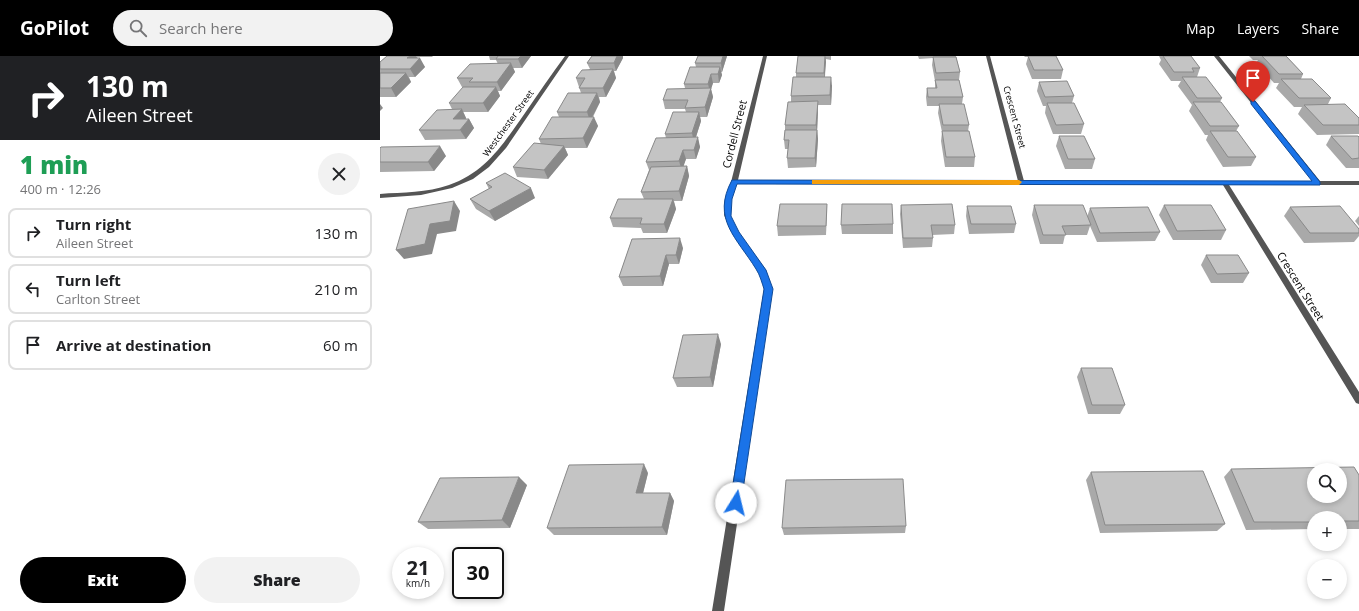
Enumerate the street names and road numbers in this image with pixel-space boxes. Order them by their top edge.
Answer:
street label: Crescent Street [1000,84,1030,150]
street label: Westchester Street [479,87,537,159]
street label: Cordell Street [718,98,750,170]
street label: Crescent Street [1274,249,1328,323]

